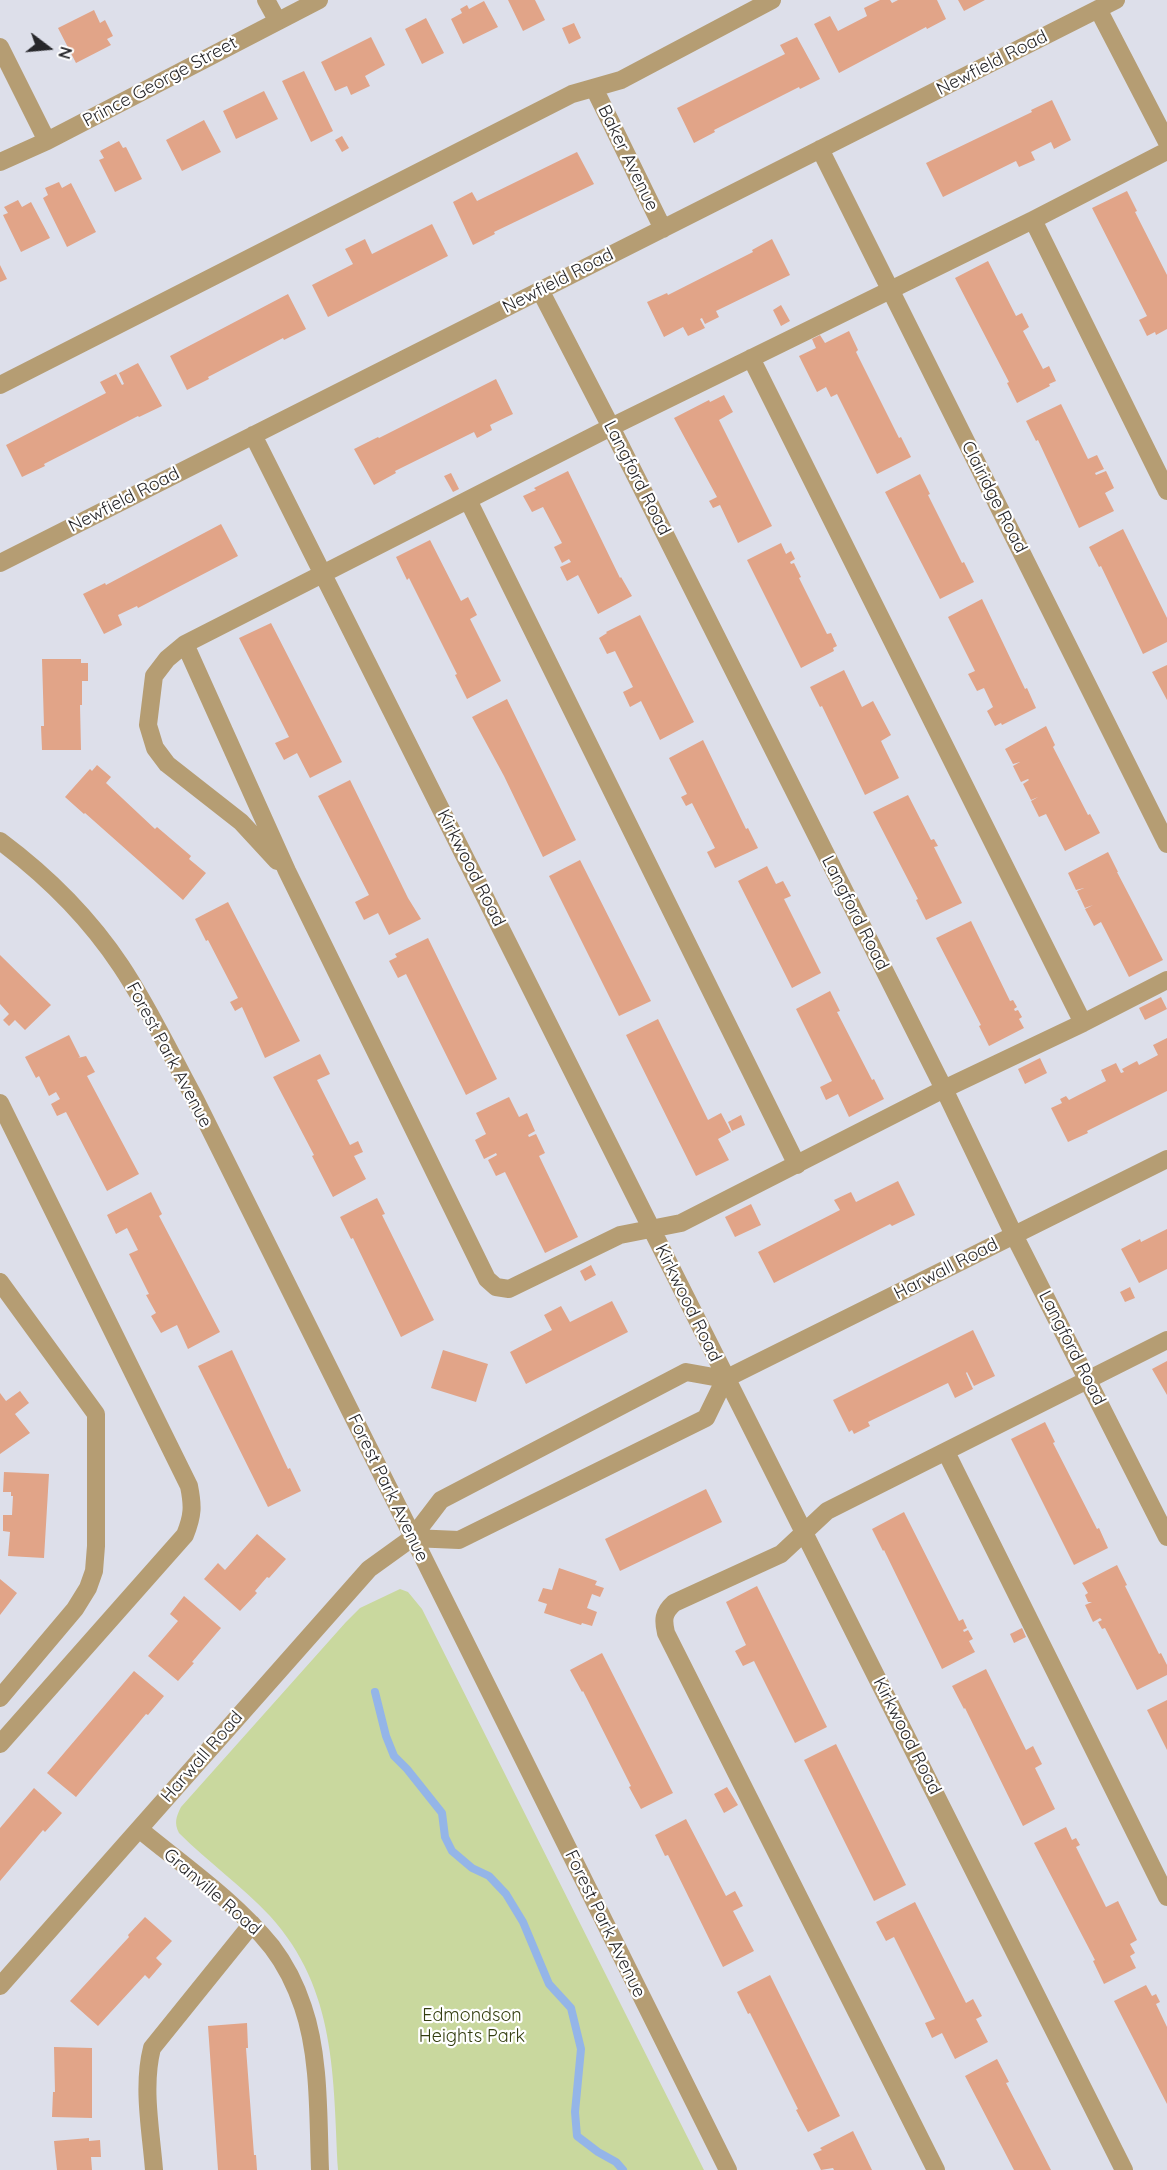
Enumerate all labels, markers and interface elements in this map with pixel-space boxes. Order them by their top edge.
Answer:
north arrow [18,18,78,78]
street label: Newfield Road [933,26,1051,100]
street label: Prince George Street [79,32,241,132]
text: N [54,45,77,61]
street label: Baker Avenue [593,101,663,215]
street label: Newfield Road [499,244,617,318]
street label: Langford Road [599,417,675,539]
street label: Clairidge Road [956,437,1032,557]
street label: Newfield Road [65,463,183,537]
street label: Kirkwood Road [432,806,510,930]
street label: Langford Road [817,852,893,974]
street label: Forest Park Avenue [122,979,216,1131]
street label: Harwall Road [890,1233,1002,1305]
street label: Kirkwood Road [650,1241,726,1365]
street label: Langford Road [1034,1287,1110,1409]
street label: Forest Park Avenue [343,1411,433,1565]
street label: Kirkwood Road [868,1674,946,1798]
street label: Harwall Road [156,1707,248,1807]
street label: Granville Road [159,1844,265,1940]
street label: Forest Park Avenue [560,1847,650,2001]
park label: Edmondson Heights Park [419,2005,525,2048]

